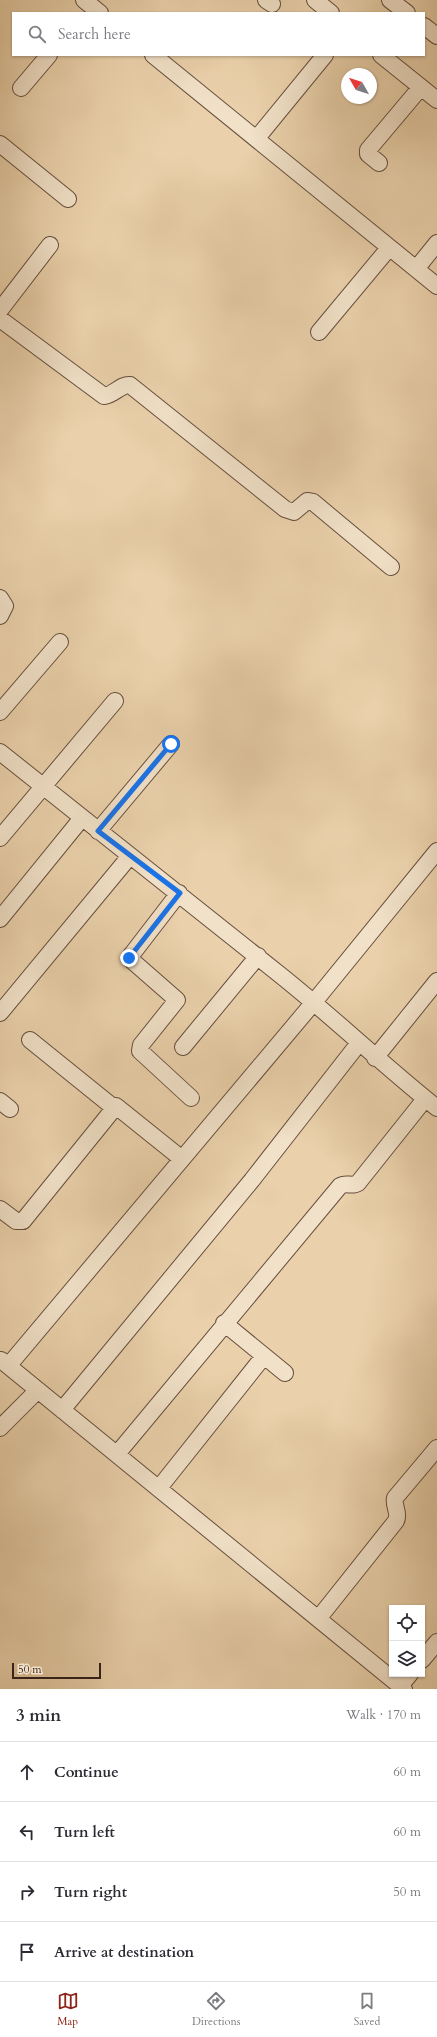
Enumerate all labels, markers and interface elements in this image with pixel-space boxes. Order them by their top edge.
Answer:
search box [12,12,425,56]
icon: search [26,23,48,45]
text: Search here [58,24,131,44]
north arrow [341,68,377,104]
route start [162,735,180,753]
route end [120,949,138,967]
map controls [389,1605,425,1677]
button: locate [389,1605,425,1641]
button: layers [389,1641,425,1677]
scale bar [12,1661,101,1680]
text: 50 m [18,1662,42,1677]
text: 3 min [16,1704,61,1727]
text: Walk · 170 m [346,1706,421,1724]
icon: ahead [16,1761,38,1783]
text: Continue [54,1762,119,1782]
text: 60 m [393,1763,421,1781]
icon: left [16,1821,38,1843]
text: Turn left [54,1822,115,1842]
text: 60 m [393,1823,421,1841]
icon: right [16,1881,38,1903]
text: Turn right [54,1882,127,1902]
text: 50 m [393,1883,421,1901]
icon: arrive [16,1941,38,1963]
text: Arrive at destination [54,1942,194,1962]
tab: Map [57,1990,79,2029]
tab: Directions [192,1990,240,2029]
tab: Saved [354,1990,380,2029]

